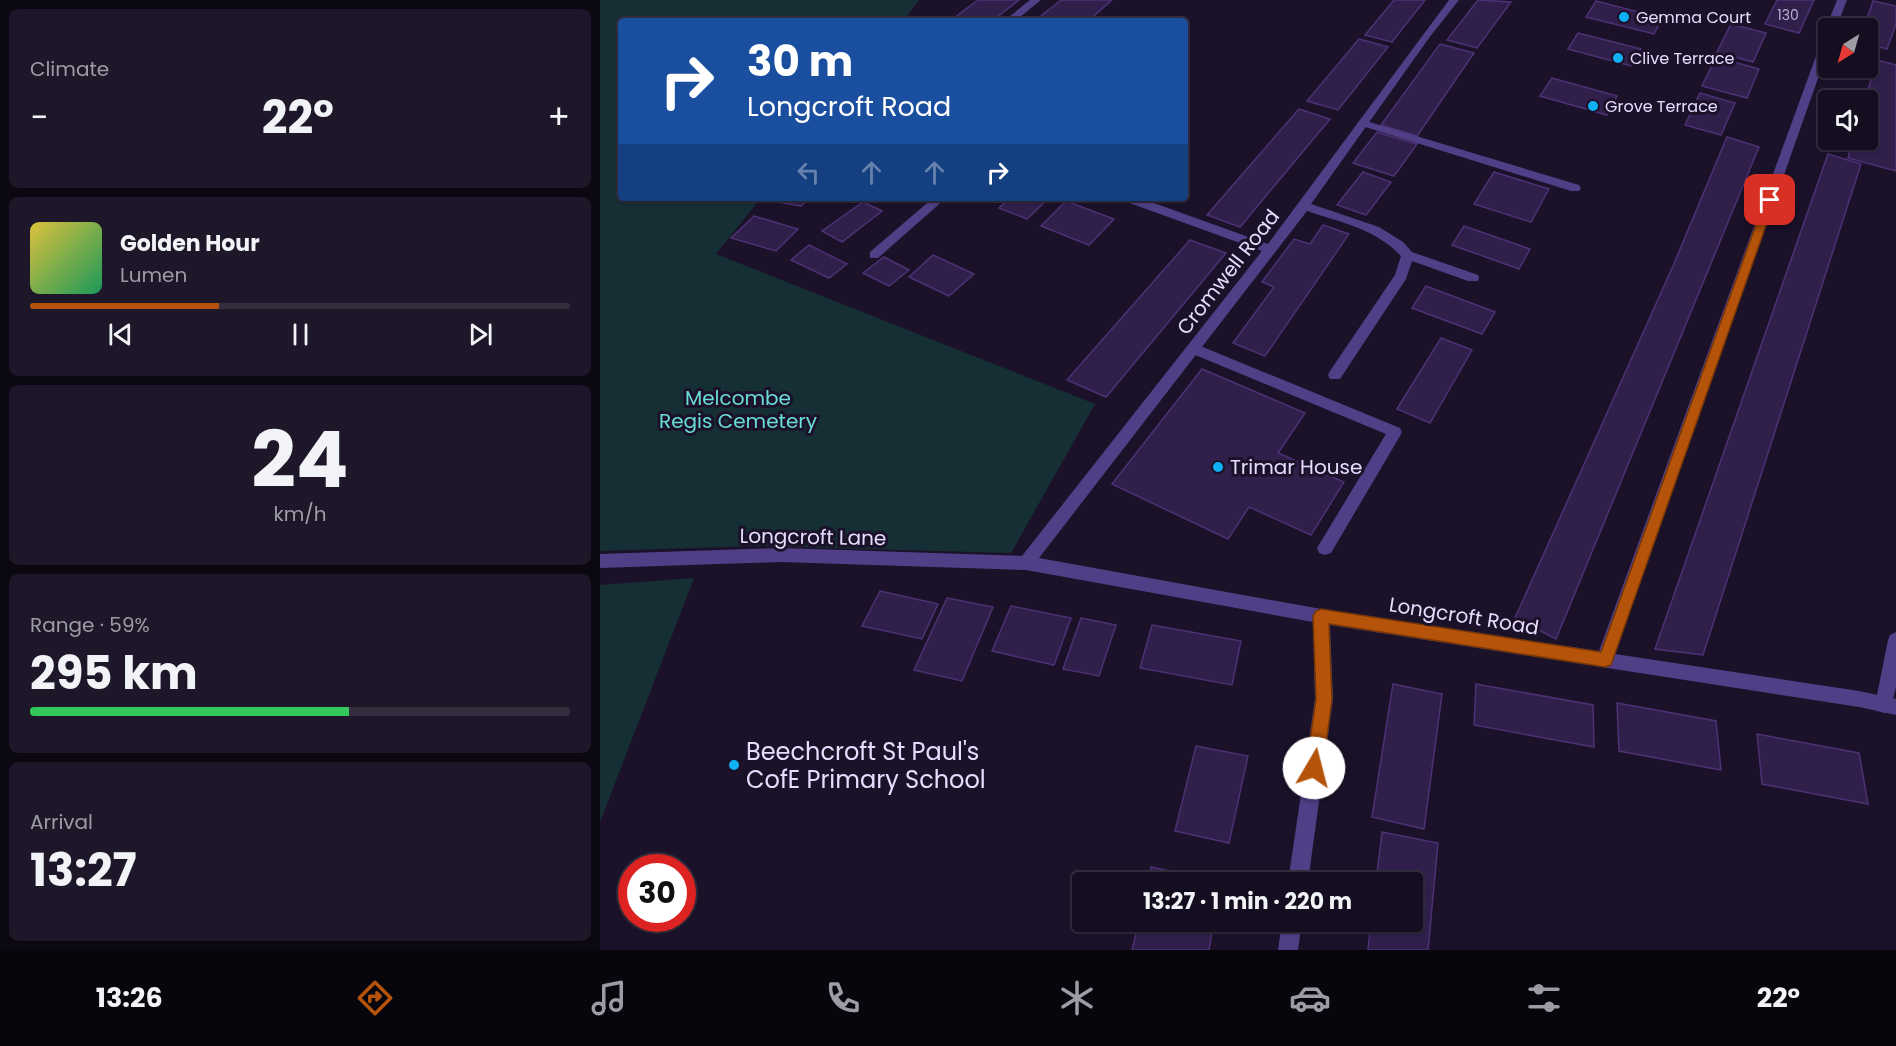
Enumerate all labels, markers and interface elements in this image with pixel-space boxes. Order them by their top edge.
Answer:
house number: 130 [1777,5,1799,25]
place label: Gemma Court [1636,6,1751,29]
marker: Gemma Court [1617,10,1631,24]
north arrow [1818,18,1878,78]
map controls [1818,18,1878,150]
text: 30 m [747,32,853,91]
icon: right [648,42,726,120]
place label: Clive Terrace [1630,47,1734,70]
marker: Clive Terrace [1611,51,1625,65]
text: Climate [30,55,109,83]
text: 22° [262,86,334,149]
text: Longcroft Road [747,88,951,125]
button: sound [1818,90,1878,150]
text: − [30,94,48,141]
text: + [547,94,570,141]
place label: Grove Terrace [1605,95,1718,118]
marker: Grove Terrace [1586,99,1600,113]
icon: left [792,156,825,189]
icon: ahead [855,156,888,189]
icon: ahead [918,156,951,189]
icon: right [981,156,1014,189]
pin [1744,174,1795,225]
icon: arrive [1753,183,1786,216]
street label: Cromwell Road [1170,203,1286,341]
text: Golden Hour [120,228,260,259]
text: Lumen [120,261,187,289]
icon: previous [104,318,137,351]
icon: pause [284,318,317,351]
icon: next [464,318,497,351]
park label: Melcombe Regis Cemetery [659,384,817,435]
text: 24 [251,405,349,514]
place label: Trimar House [1230,453,1362,481]
marker: Trimar House [1211,460,1225,474]
text: km/h [273,500,327,528]
street label: Longcroft Lane [739,522,887,552]
street label: Longcroft Road [1387,590,1541,642]
text: Range · 59% [30,611,150,639]
text: 295 km [30,642,198,705]
place label: Beechcroft St Paul's CofE Primary School [746,735,986,796]
position arrow [1282,736,1346,800]
marker: Beechcroft St Paul's CofE Primary School [727,758,741,772]
text: Arrival [30,808,93,836]
text: 13:27 [30,839,137,902]
speed limit sign: 30 [618,854,696,932]
text: 13:27 · 1 min · 220 m [1143,886,1352,917]
icon: directions [354,977,396,1019]
icon: music [588,977,630,1019]
icon: phone [822,977,864,1019]
icon: climate [1056,977,1098,1019]
icon: car [1289,977,1331,1019]
icon: filters [1523,977,1565,1019]
text: 13:26 [96,979,163,1016]
text: 22° [1757,979,1800,1016]

